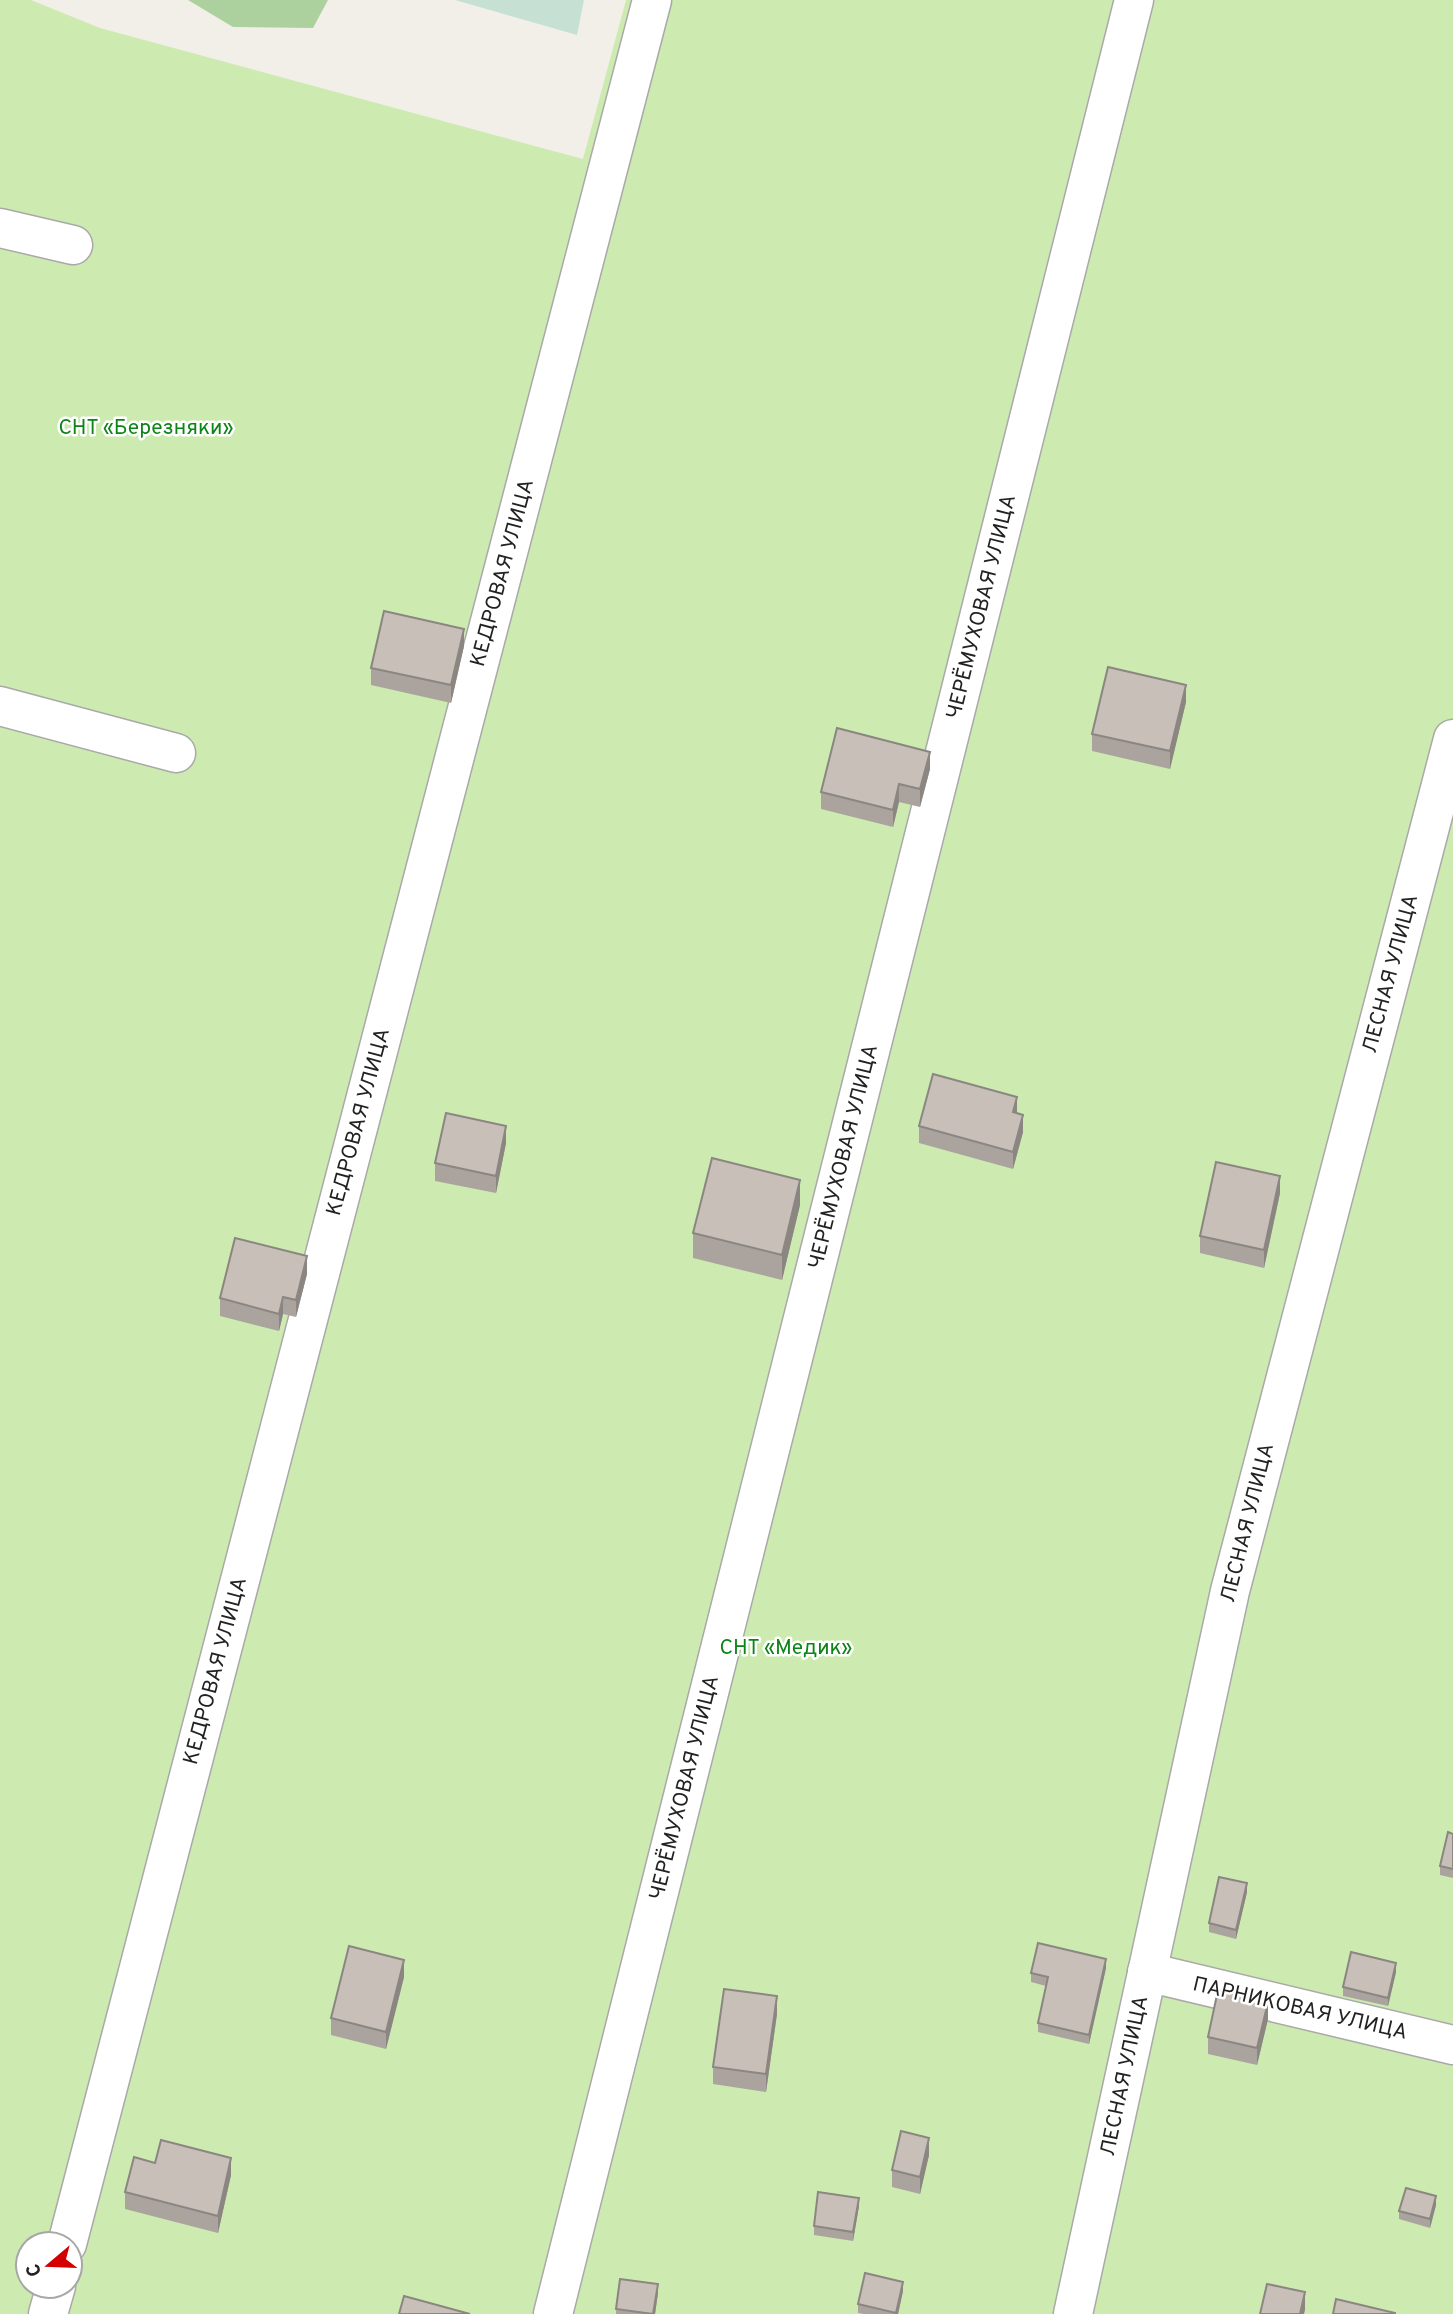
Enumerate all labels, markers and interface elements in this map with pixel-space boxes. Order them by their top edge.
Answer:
park label: СНТ «Березняки» [58,415,234,442]
street label: КЕДРОВАЯ УЛИЦА [465,476,541,670]
street label: ЧЕРЁМУХОВАЯ УЛИЦА [941,492,1023,722]
street label: ЛЕСНАЯ УЛИЦА [1357,892,1425,1056]
street label: КЕДРОВАЯ УЛИЦА [321,1025,397,1219]
street label: ЧЕРЁМУХОВАЯ УЛИЦА [803,1042,885,1272]
street label: ЛЕСНАЯ УЛИЦА [1215,1441,1281,1605]
street label: КЕДРОВАЯ УЛИЦА [178,1574,254,1768]
park label: СНТ «Медик» [720,1635,853,1662]
street label: ЧЕРЁМУХОВАЯ УЛИЦА [644,1673,726,1903]
street label: ПАРНИКОВАЯ УЛИЦА [1190,1971,1410,2047]
street label: ЛЕСНАЯ УЛИЦА [1095,1993,1155,2159]
north arrow [14,2230,84,2300]
text: С [21,2260,48,2280]

